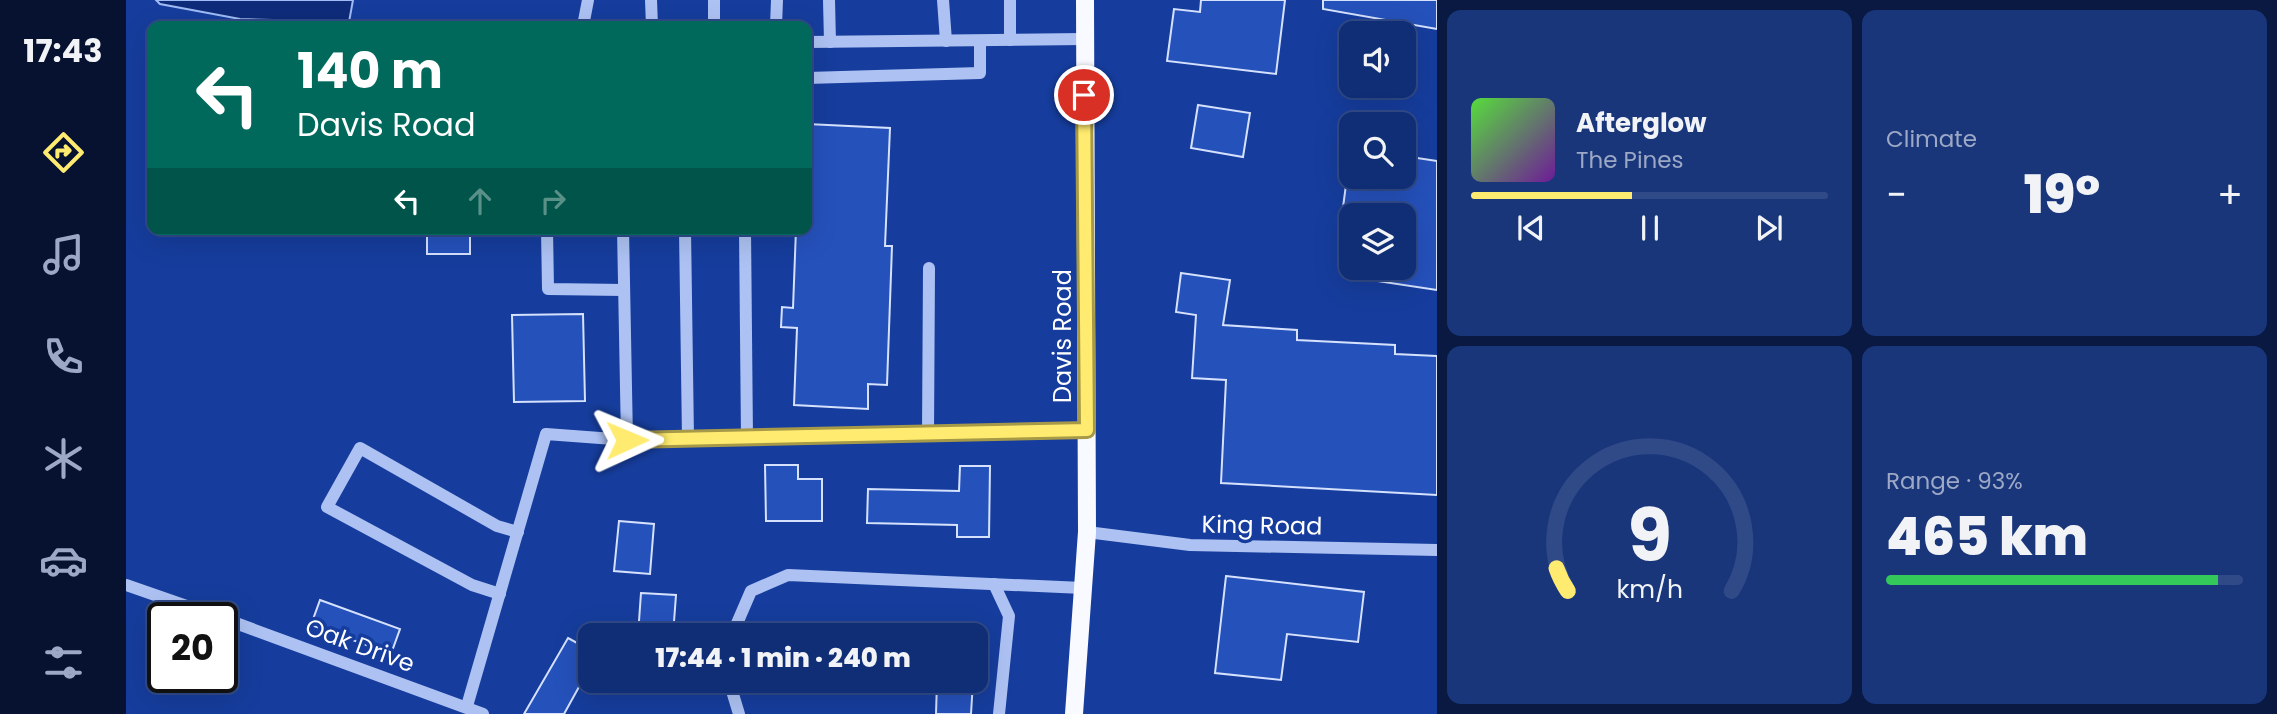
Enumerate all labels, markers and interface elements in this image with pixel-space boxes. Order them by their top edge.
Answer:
map controls [1339,21,1416,280]
button: sound [1339,21,1416,98]
text: 17:43 [23,28,103,73]
text: 140 m [297,37,443,105]
icon: left [182,49,273,140]
pin [1054,65,1114,125]
icon: arrive [1065,76,1103,114]
text: Davis Road [297,102,476,147]
text: Afterglow [1576,105,1707,141]
button: search [1339,112,1416,189]
text: Climate [1886,123,1977,155]
icon: directions [39,128,88,177]
text: The Pines [1576,144,1684,176]
text: 19° [2024,158,2100,231]
text: − [1886,168,1907,221]
text: + [2217,168,2243,221]
icon: left [388,182,426,220]
icon: ahead [461,182,499,220]
icon: right [534,182,572,220]
button: layers [1339,203,1416,280]
icon: previous [1512,209,1550,247]
icon: pause [1631,209,1669,247]
icon: next [1750,209,1788,247]
icon: music [39,230,88,279]
street label: Davis Road [1046,269,1079,403]
icon: phone [39,332,88,381]
position arrow [590,403,664,477]
icon: climate [39,434,88,483]
text: Range · 93% [1886,465,2023,497]
text: 9 [1627,485,1672,586]
text: 465 km [1886,500,2088,573]
street label: King Road [1201,507,1323,543]
icon: car [39,536,88,585]
text: km/h [1616,572,1683,607]
speed limit sign: 20 [147,602,238,693]
street label: Oak Drive [301,610,419,680]
icon: filters [39,638,88,687]
text: 17:44 · 1 min · 240 m [655,640,911,676]

